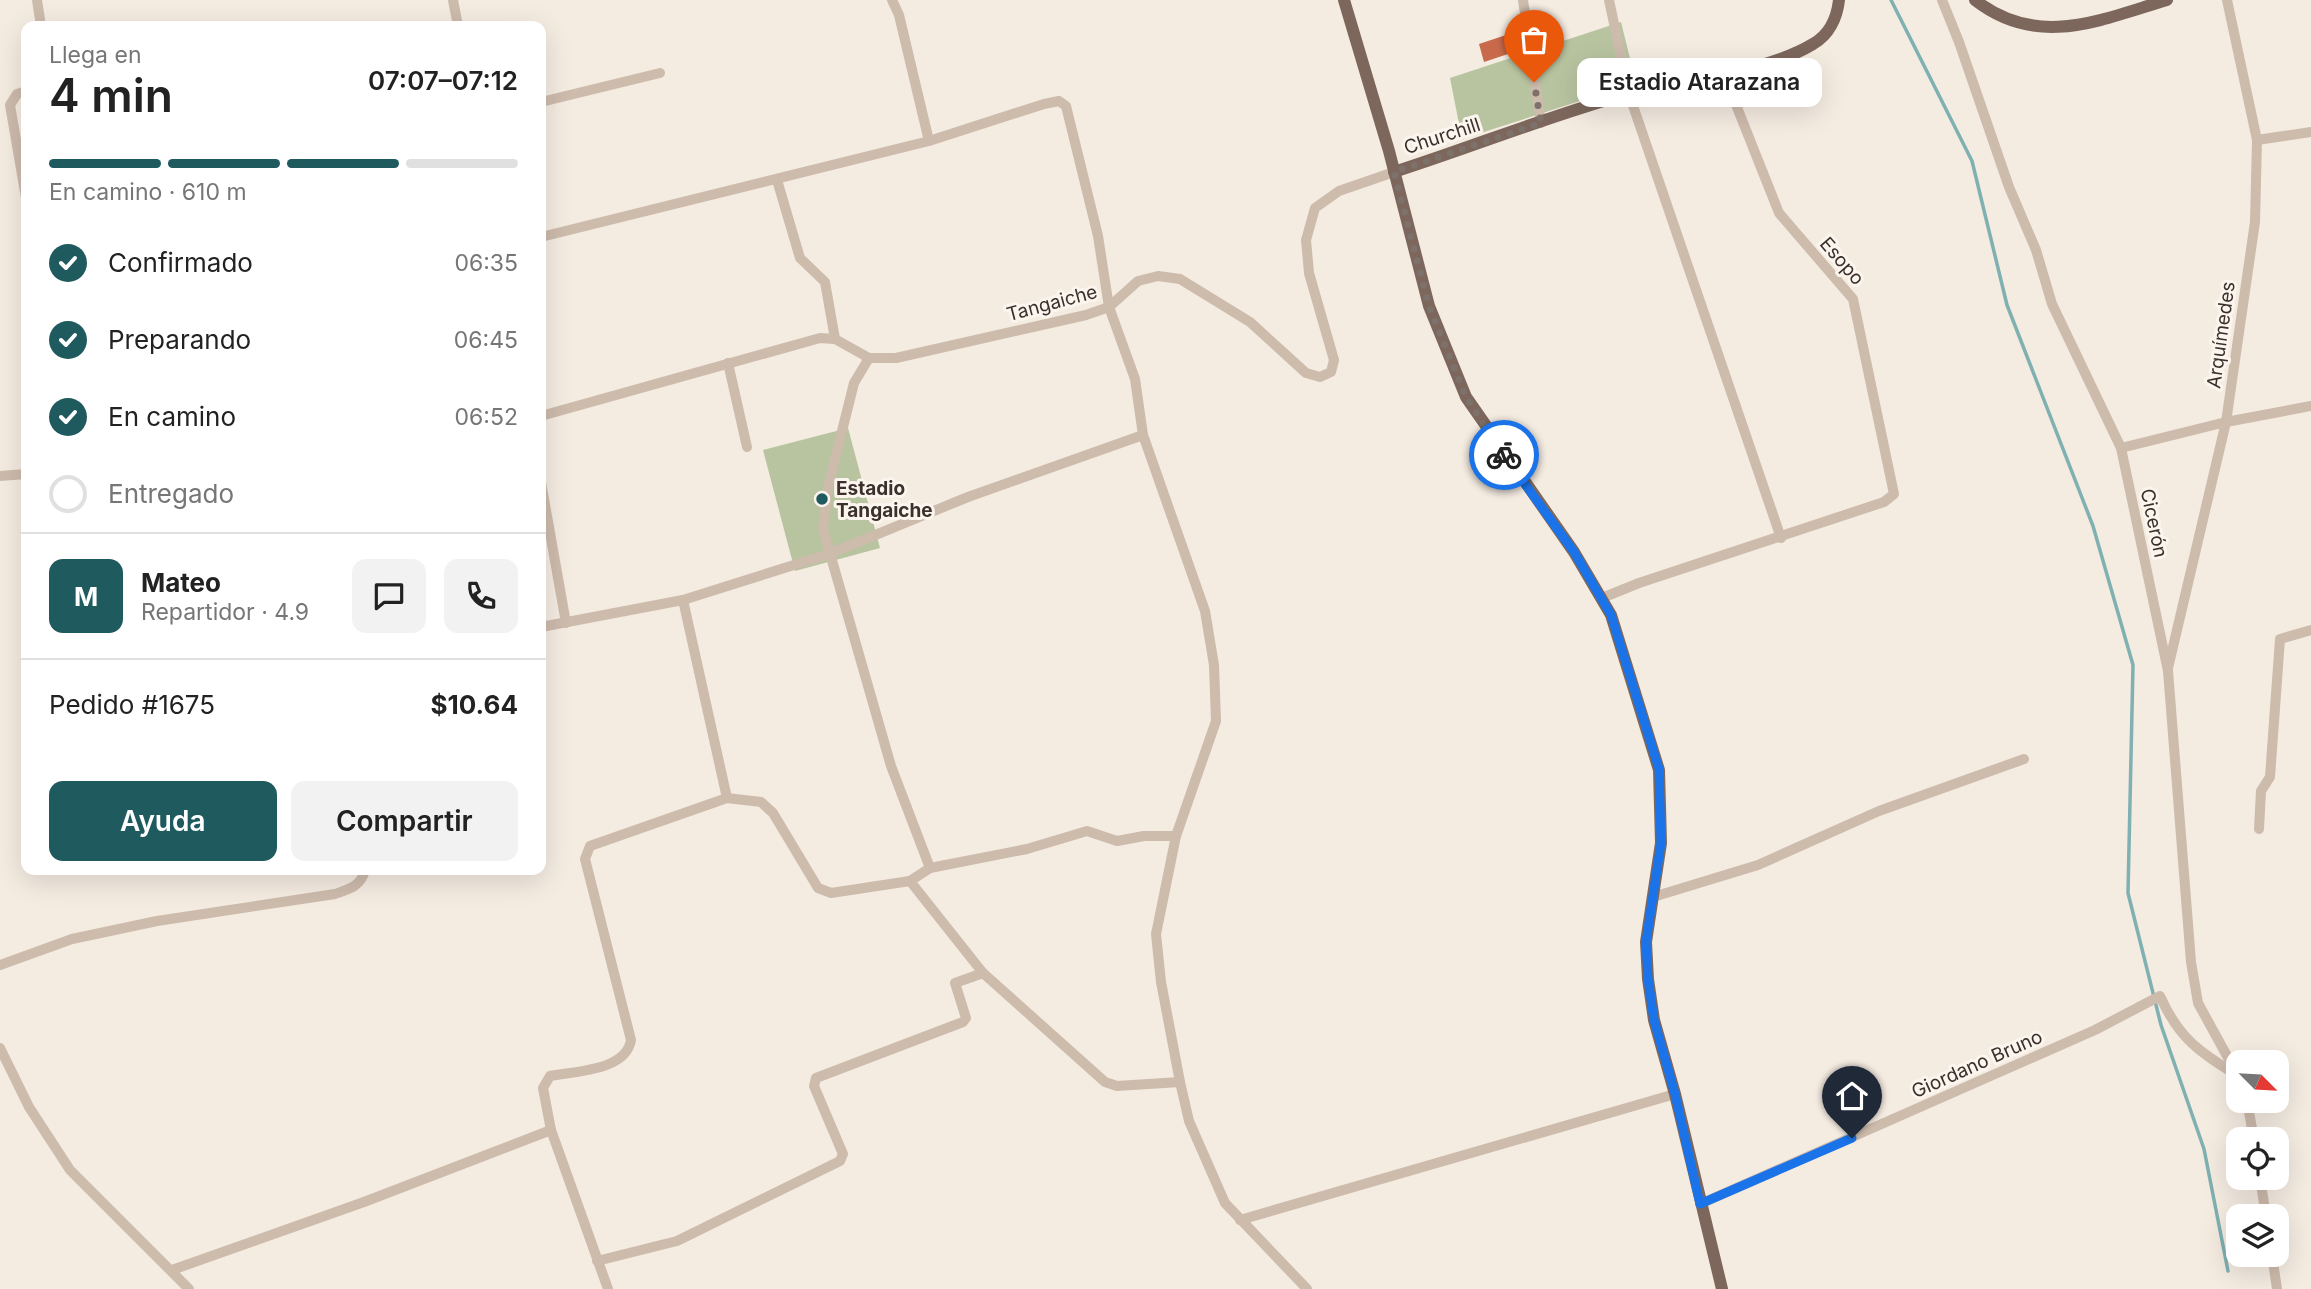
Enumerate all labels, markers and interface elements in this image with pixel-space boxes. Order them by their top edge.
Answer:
pin [1504,10,1564,82]
icon: bag [1515,21,1553,59]
text: Llega en [49,41,141,69]
callout: Estadio Atarazana [1576,57,1821,106]
text: 07:07–07:12 [368,65,518,96]
text: 4 min [49,67,173,123]
text: Estadio Atarazana [1599,68,1800,96]
street label: Churchill [1401,113,1483,159]
text: En camino · 610 m [49,178,247,206]
street label: Esopo [1815,232,1869,290]
icon: check [49,244,87,282]
text: Confirmado [108,247,253,278]
text: 06:35 [454,249,518,277]
street label: Tangaiche [1004,280,1100,326]
street label: Arquímedes [2202,280,2240,390]
icon: check [49,321,87,359]
text: Preparando [108,324,251,355]
text: 06:45 [454,326,518,354]
icon: check [49,398,87,436]
text: En camino [108,401,236,432]
text: 06:52 [455,403,518,431]
courier [1469,420,1539,490]
icon: bike [1485,436,1523,474]
place label: Estadio Tangaiche [836,477,933,522]
text: Entregado [108,478,234,509]
street label: Cicerón [2135,486,2173,560]
marker: Estadio Tangaiche [814,491,830,507]
button: chat [352,559,426,633]
button: phone [444,559,518,633]
text: Mateo [141,567,221,598]
text: M [74,581,98,612]
text: Repartidor · 4.9 [141,598,309,626]
text: Pedido #1675 [49,689,215,720]
text: $10.64 [431,689,518,720]
button: Ayuda [49,781,277,861]
button: Compartir [291,781,518,861]
street label: Giordano Bruno [1908,1025,2046,1103]
north arrow [2226,1050,2289,1113]
map controls [2226,1050,2289,1267]
pin [1822,1066,1882,1138]
icon: home [1833,1077,1871,1115]
button: locate [2226,1127,2289,1190]
button: layers [2226,1204,2289,1267]

